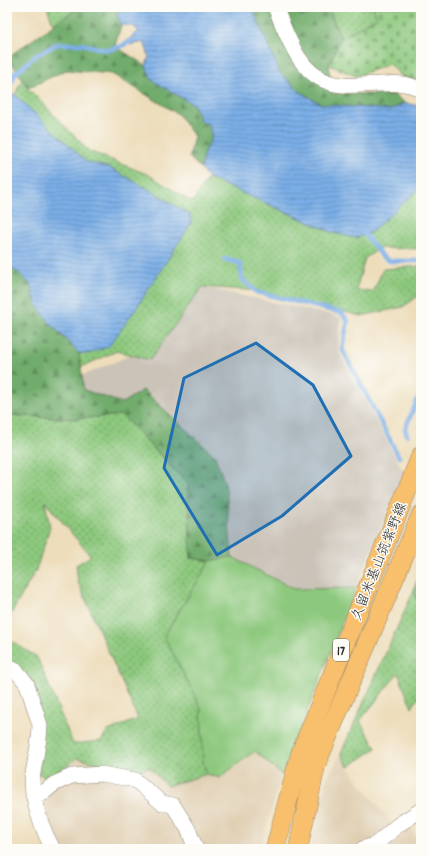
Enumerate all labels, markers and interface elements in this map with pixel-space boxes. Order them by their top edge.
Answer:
street label: 久留米基山筑紫野線 [347,500,413,624]
road number: 17 [333,639,349,661]

